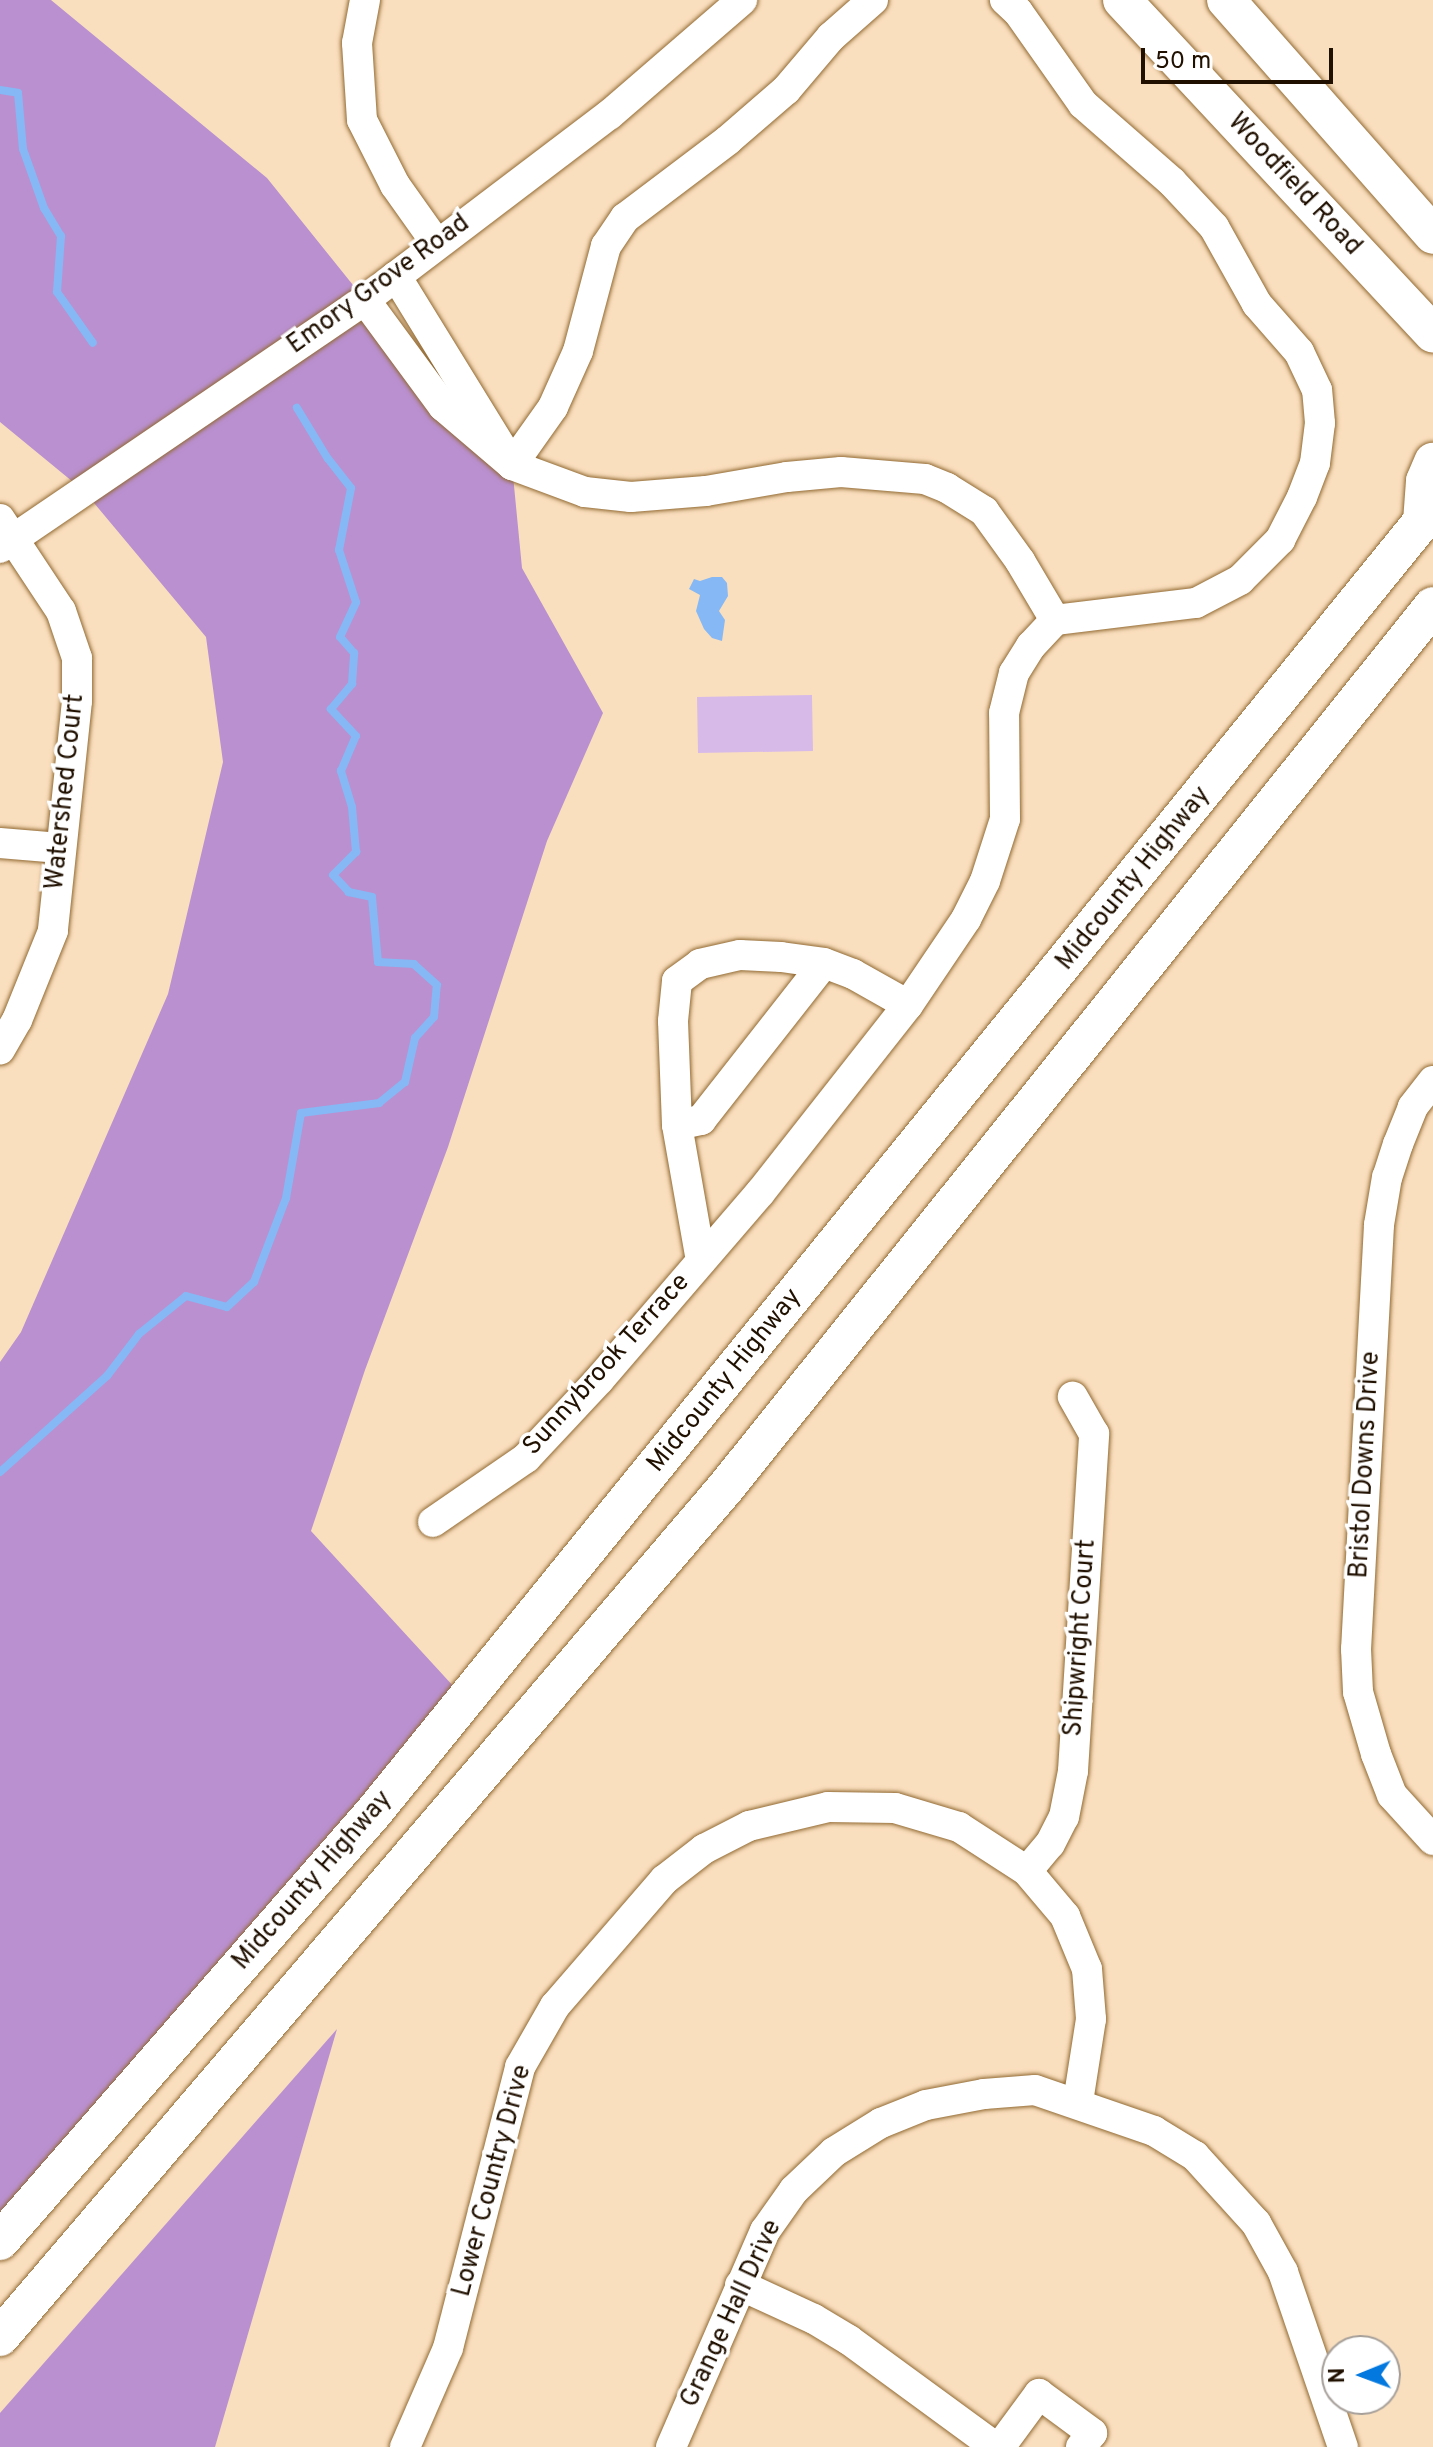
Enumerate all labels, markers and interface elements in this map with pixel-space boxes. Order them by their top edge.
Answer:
scale bar [1145,32,1337,82]
text: 50 m [1155,47,1211,77]
street label: Woodfield Road [1220,108,1368,262]
street label: Emory Grove Road [282,208,476,362]
street label: Watershed Court [40,692,92,892]
street label: Midcounty Highway [1050,781,1218,977]
street label: Sunnybrook Terrace [517,1267,697,1463]
street label: Midcounty Highway [641,1283,809,1479]
street label: Bristol Downs Drive [1344,1351,1388,1579]
street label: Shipwright Court [1059,1538,1103,1738]
street label: Midcounty Highway [227,1785,399,1977]
street label: Lower Country Drive [447,2062,539,2300]
street label: Grange Hall Drive [675,2215,789,2413]
north arrow [1321,2335,1401,2415]
text: N [1325,2367,1352,2384]

